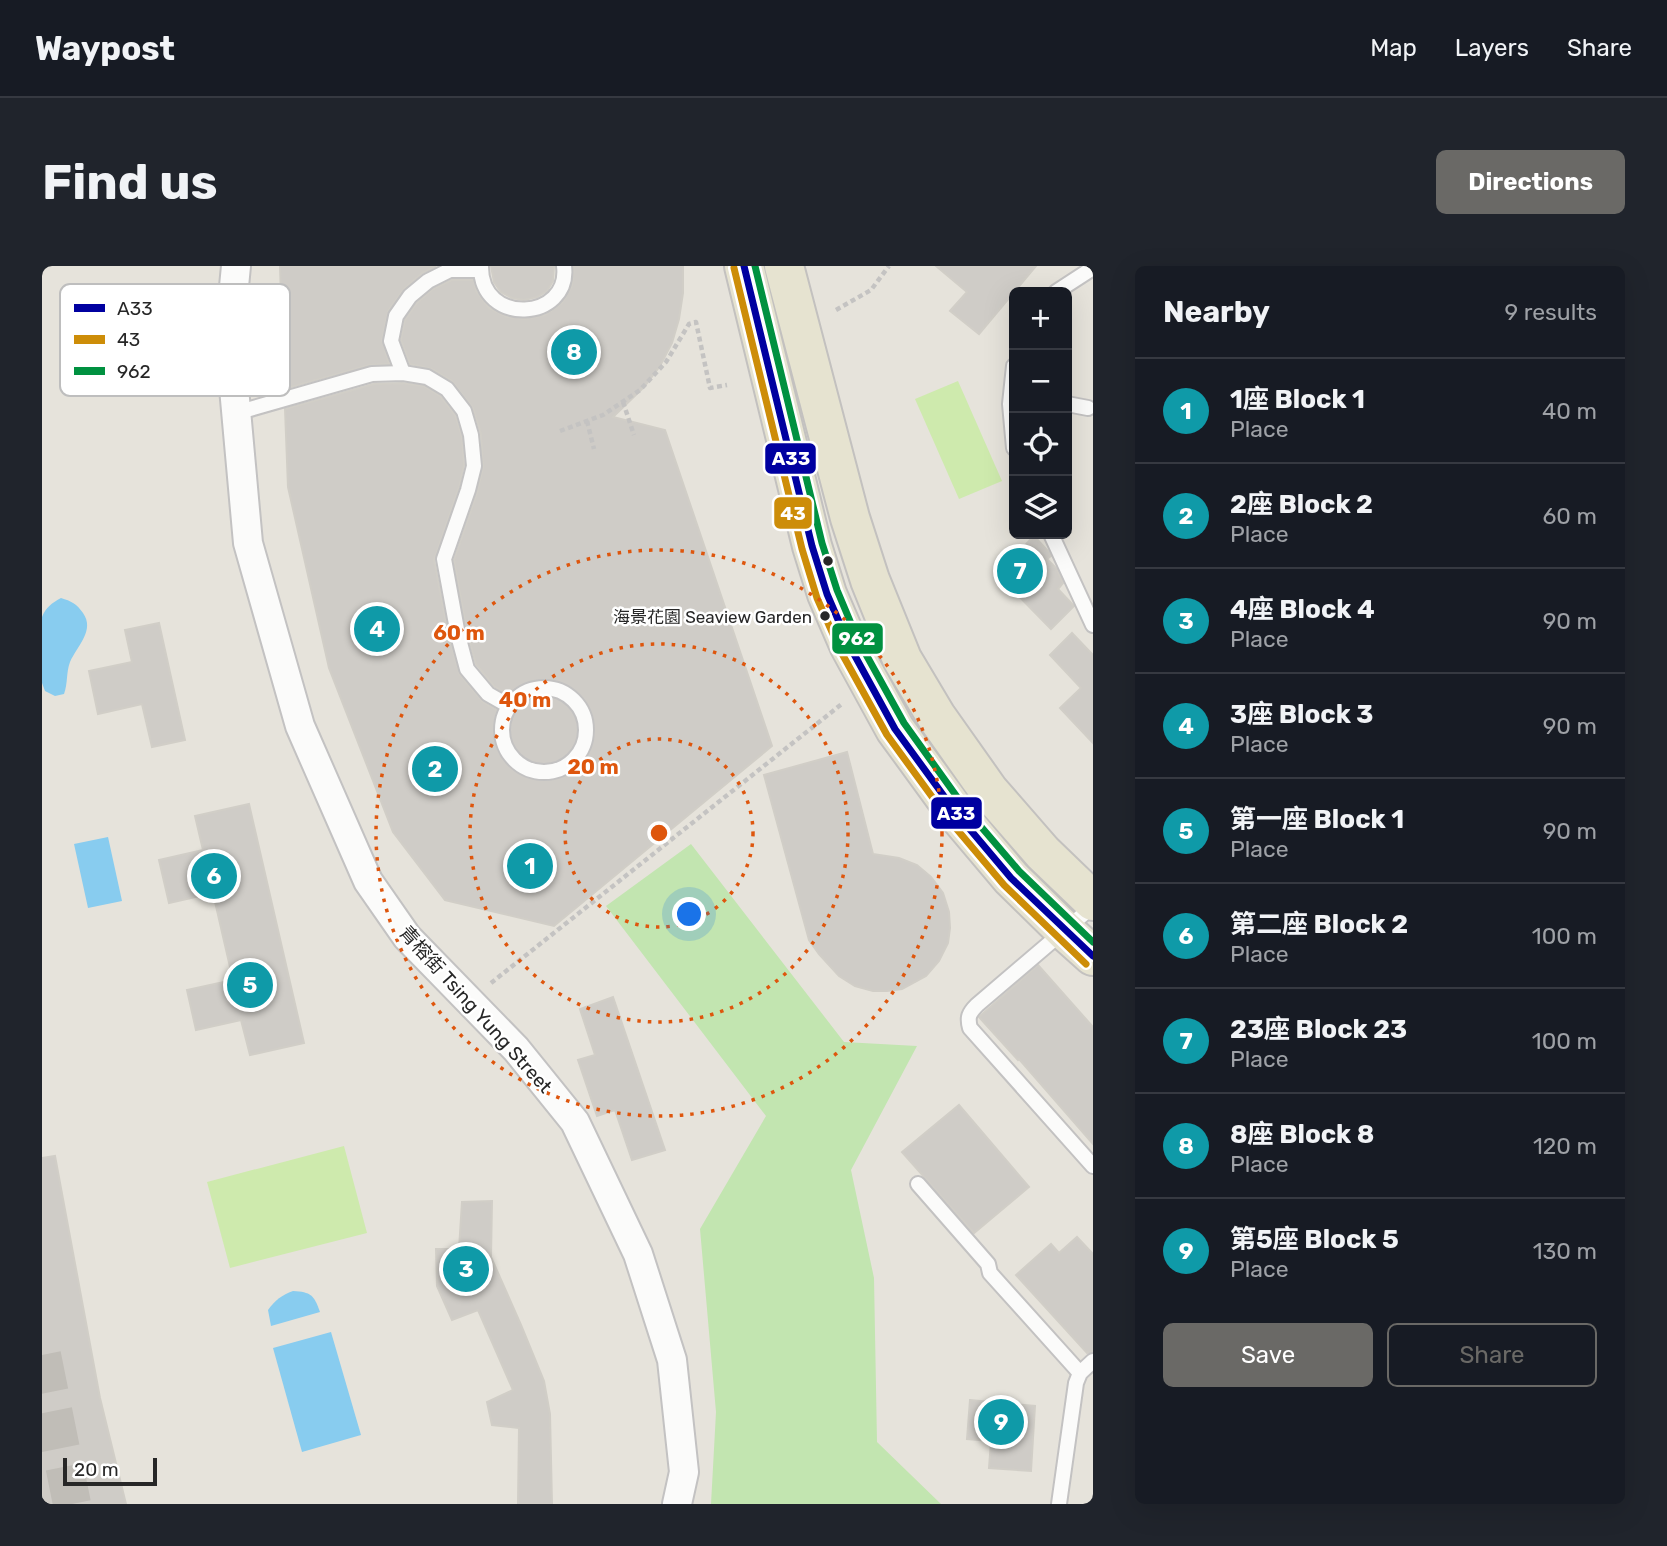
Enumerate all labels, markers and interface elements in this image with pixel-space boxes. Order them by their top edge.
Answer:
text: Waypost [35,29,175,68]
text: Map [1370,34,1417,62]
text: Layers [1455,34,1529,62]
text: Share [1567,34,1632,62]
button: Directions [1436,150,1625,214]
text: Find us [42,153,218,211]
legend [60,284,290,396]
map controls [1009,287,1072,539]
button: + [1009,287,1072,350]
text: Nearby [1163,294,1270,330]
text: A33 [117,297,153,320]
text: 9 results [1504,298,1597,326]
pin: 8 [551,326,597,378]
text: 43 [117,328,140,351]
button: − [1009,350,1072,413]
text: 962 [117,360,151,383]
text: 1座 Block 1 [1230,384,1365,415]
text: 1 [1180,397,1192,425]
text: 40 m [1542,397,1597,425]
button: locate [1009,413,1072,476]
text: Place [1230,415,1289,443]
line badge: A33 [764,442,817,475]
text: A33 [772,447,810,470]
button: layers [1009,476,1072,539]
text: 2座 Block 2 [1230,489,1373,520]
line badge: 43 [773,496,813,530]
text: 43 [780,502,806,525]
text: 2 [1179,502,1193,530]
text: 60 m [1542,502,1597,530]
text: Place [1230,520,1289,548]
pin: 7 [997,545,1043,597]
unlabelled marker [821,554,835,568]
text: 4座 Block 4 [1230,594,1375,625]
pin: 4 [354,603,400,655]
place label: 海景花園 Seaview Garden [613,607,812,627]
text: 3 [1178,607,1194,635]
text: 90 m [1543,607,1597,635]
marker: 海景花園 Seaview Garden [818,609,832,623]
text: 60 m [433,620,485,645]
line badge: 962 [831,622,884,655]
text: Place [1230,625,1289,653]
text: 962 [839,627,875,650]
text: 40 m [499,687,551,712]
text: 3座 Block 3 [1230,699,1373,730]
text: 4 [1178,712,1194,740]
text: 90 m [1543,712,1597,740]
text: Place [1230,730,1289,758]
pin: 2 [412,743,458,795]
text: 20 m [567,754,619,779]
line badge: A33 [930,796,983,830]
text: A33 [937,802,975,825]
text: 第一座 Block 1 [1230,804,1404,835]
text: 5 [1179,817,1193,845]
text: 90 m [1543,817,1597,845]
centre of rings [647,821,671,845]
text: Place [1230,835,1289,863]
pin: 1 [507,840,553,892]
pin: 6 [191,850,237,902]
your location [672,897,706,931]
text: 第二座 Block 2 [1230,909,1408,940]
street label: 青榕街 Tsing Yung Street [394,921,557,1098]
text: 6 [1179,922,1193,950]
text: 100 m [1532,922,1597,950]
text: Place [1230,940,1289,968]
pin: 5 [227,959,273,1011]
text: 23座 Block 23 [1230,1014,1407,1045]
text: 7 [1179,1027,1193,1055]
text: 100 m [1532,1027,1597,1055]
text: Place [1230,1045,1289,1073]
text: 8座 Block 8 [1230,1119,1374,1150]
text: 8 [1178,1132,1194,1160]
text: 120 m [1533,1132,1597,1160]
text: Place [1230,1150,1289,1178]
text: 第5座 Block 5 [1230,1224,1399,1255]
text: 9 [1179,1237,1193,1265]
text: 130 m [1533,1237,1597,1265]
pin: 3 [443,1243,489,1295]
text: Place [1230,1255,1289,1283]
button: Save [1163,1323,1373,1387]
button: Share [1387,1323,1597,1387]
pin: 9 [978,1396,1024,1448]
scale bar [63,1455,158,1487]
text: 20 m [74,1458,119,1481]

